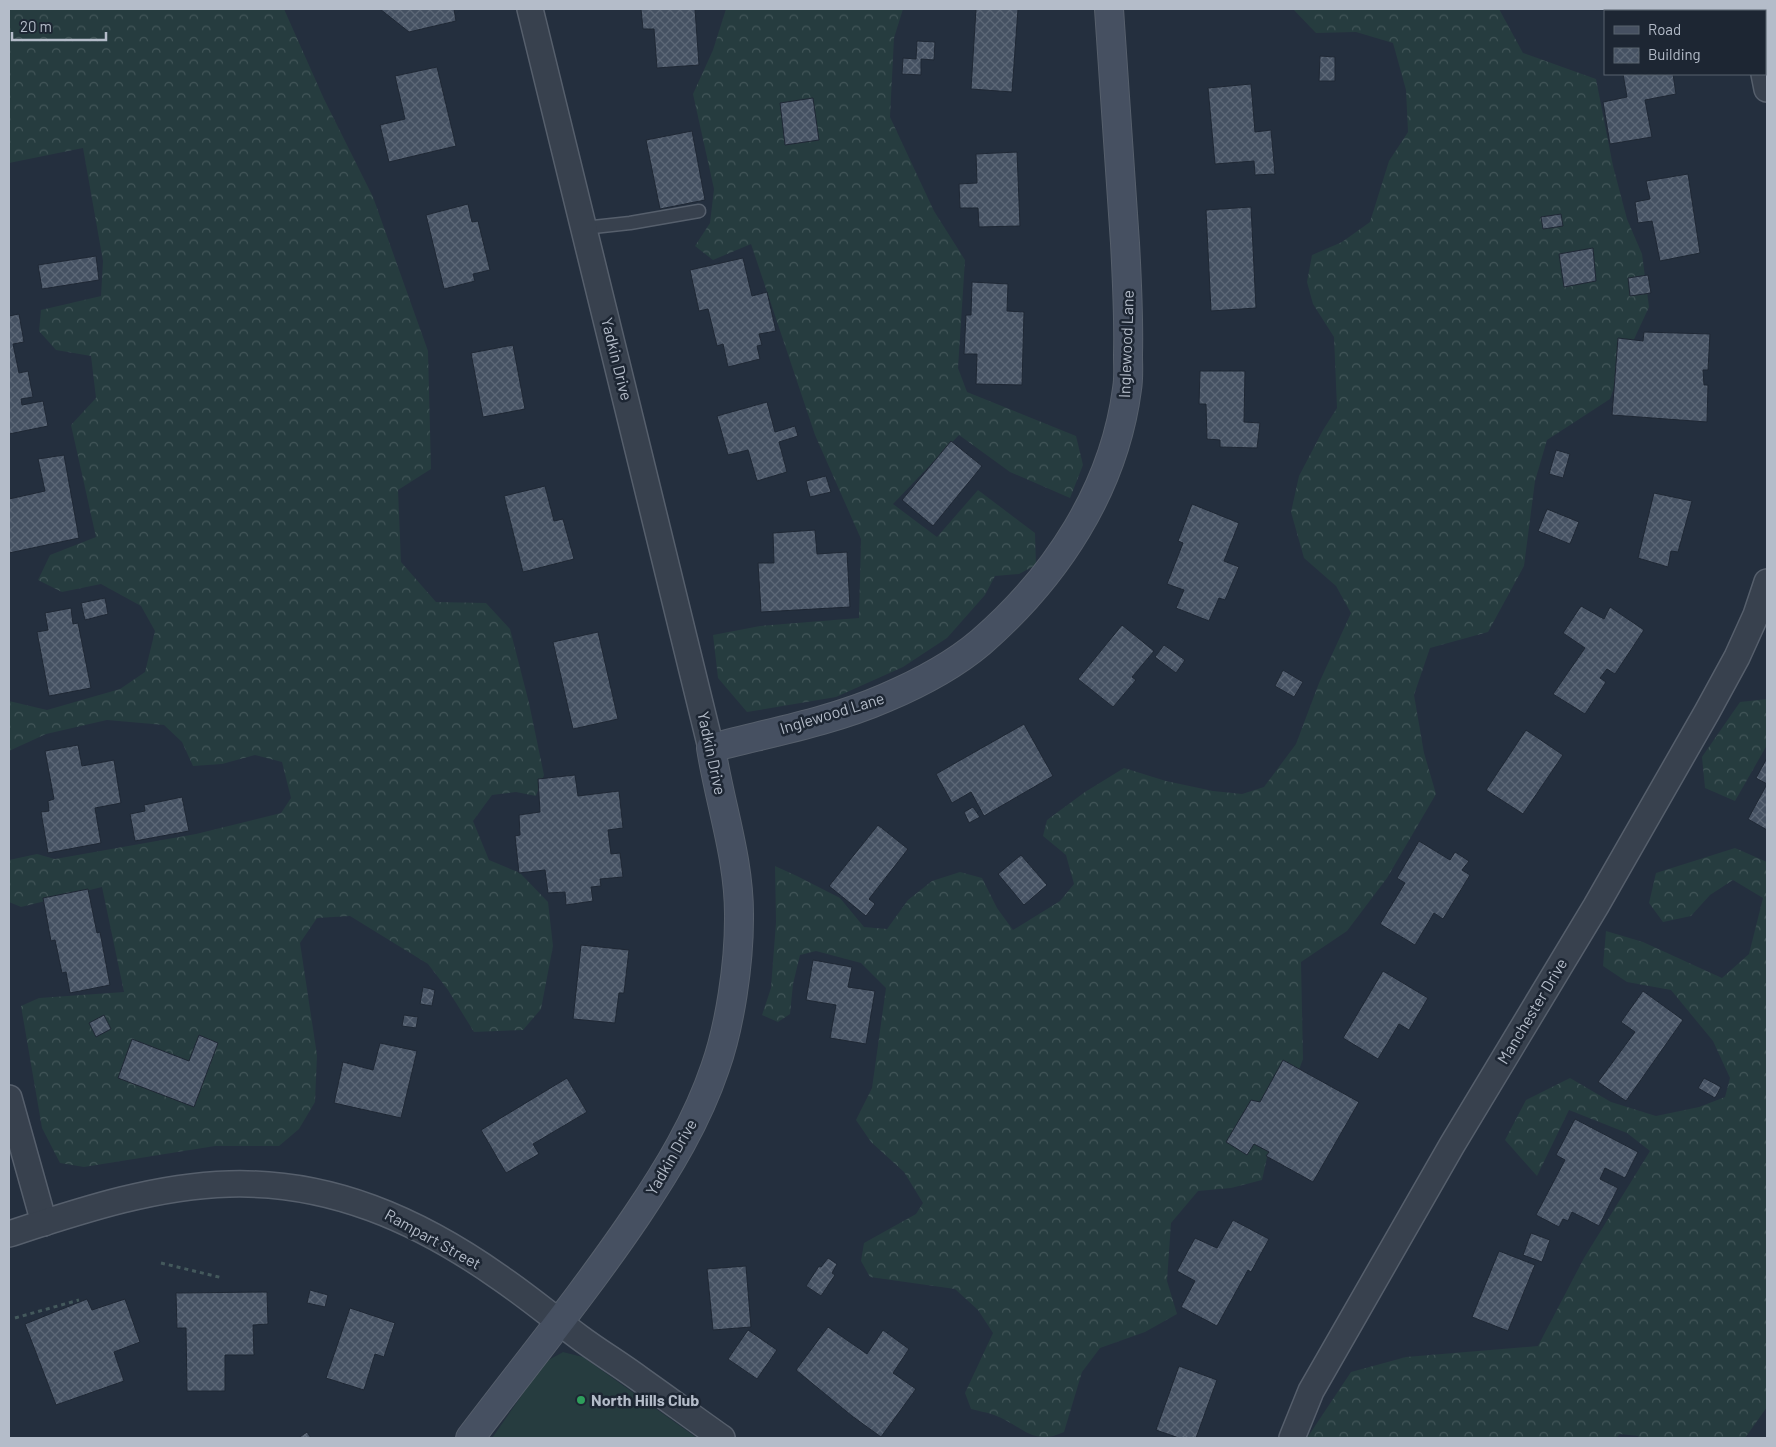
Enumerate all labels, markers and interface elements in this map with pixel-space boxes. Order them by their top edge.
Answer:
scale bar [12,10,106,42]
legend [1604,10,1766,75]
text: 20 m [20,17,52,35]
text: Road [1648,20,1681,38]
text: Building [1648,45,1701,63]
street label: Inglewood Lane [1114,290,1137,398]
street label: Yadkin Drive [598,315,637,402]
street label: Inglewood Lane [777,688,886,737]
street label: Yadkin Drive [694,709,731,796]
street label: Manchester Drive [1493,954,1571,1067]
street label: Yadkin Drive [641,1115,700,1198]
street label: Rampart Street [382,1204,485,1273]
place label: North Hills Club [591,1390,699,1409]
marker: North Hills Club [575,1394,587,1406]

